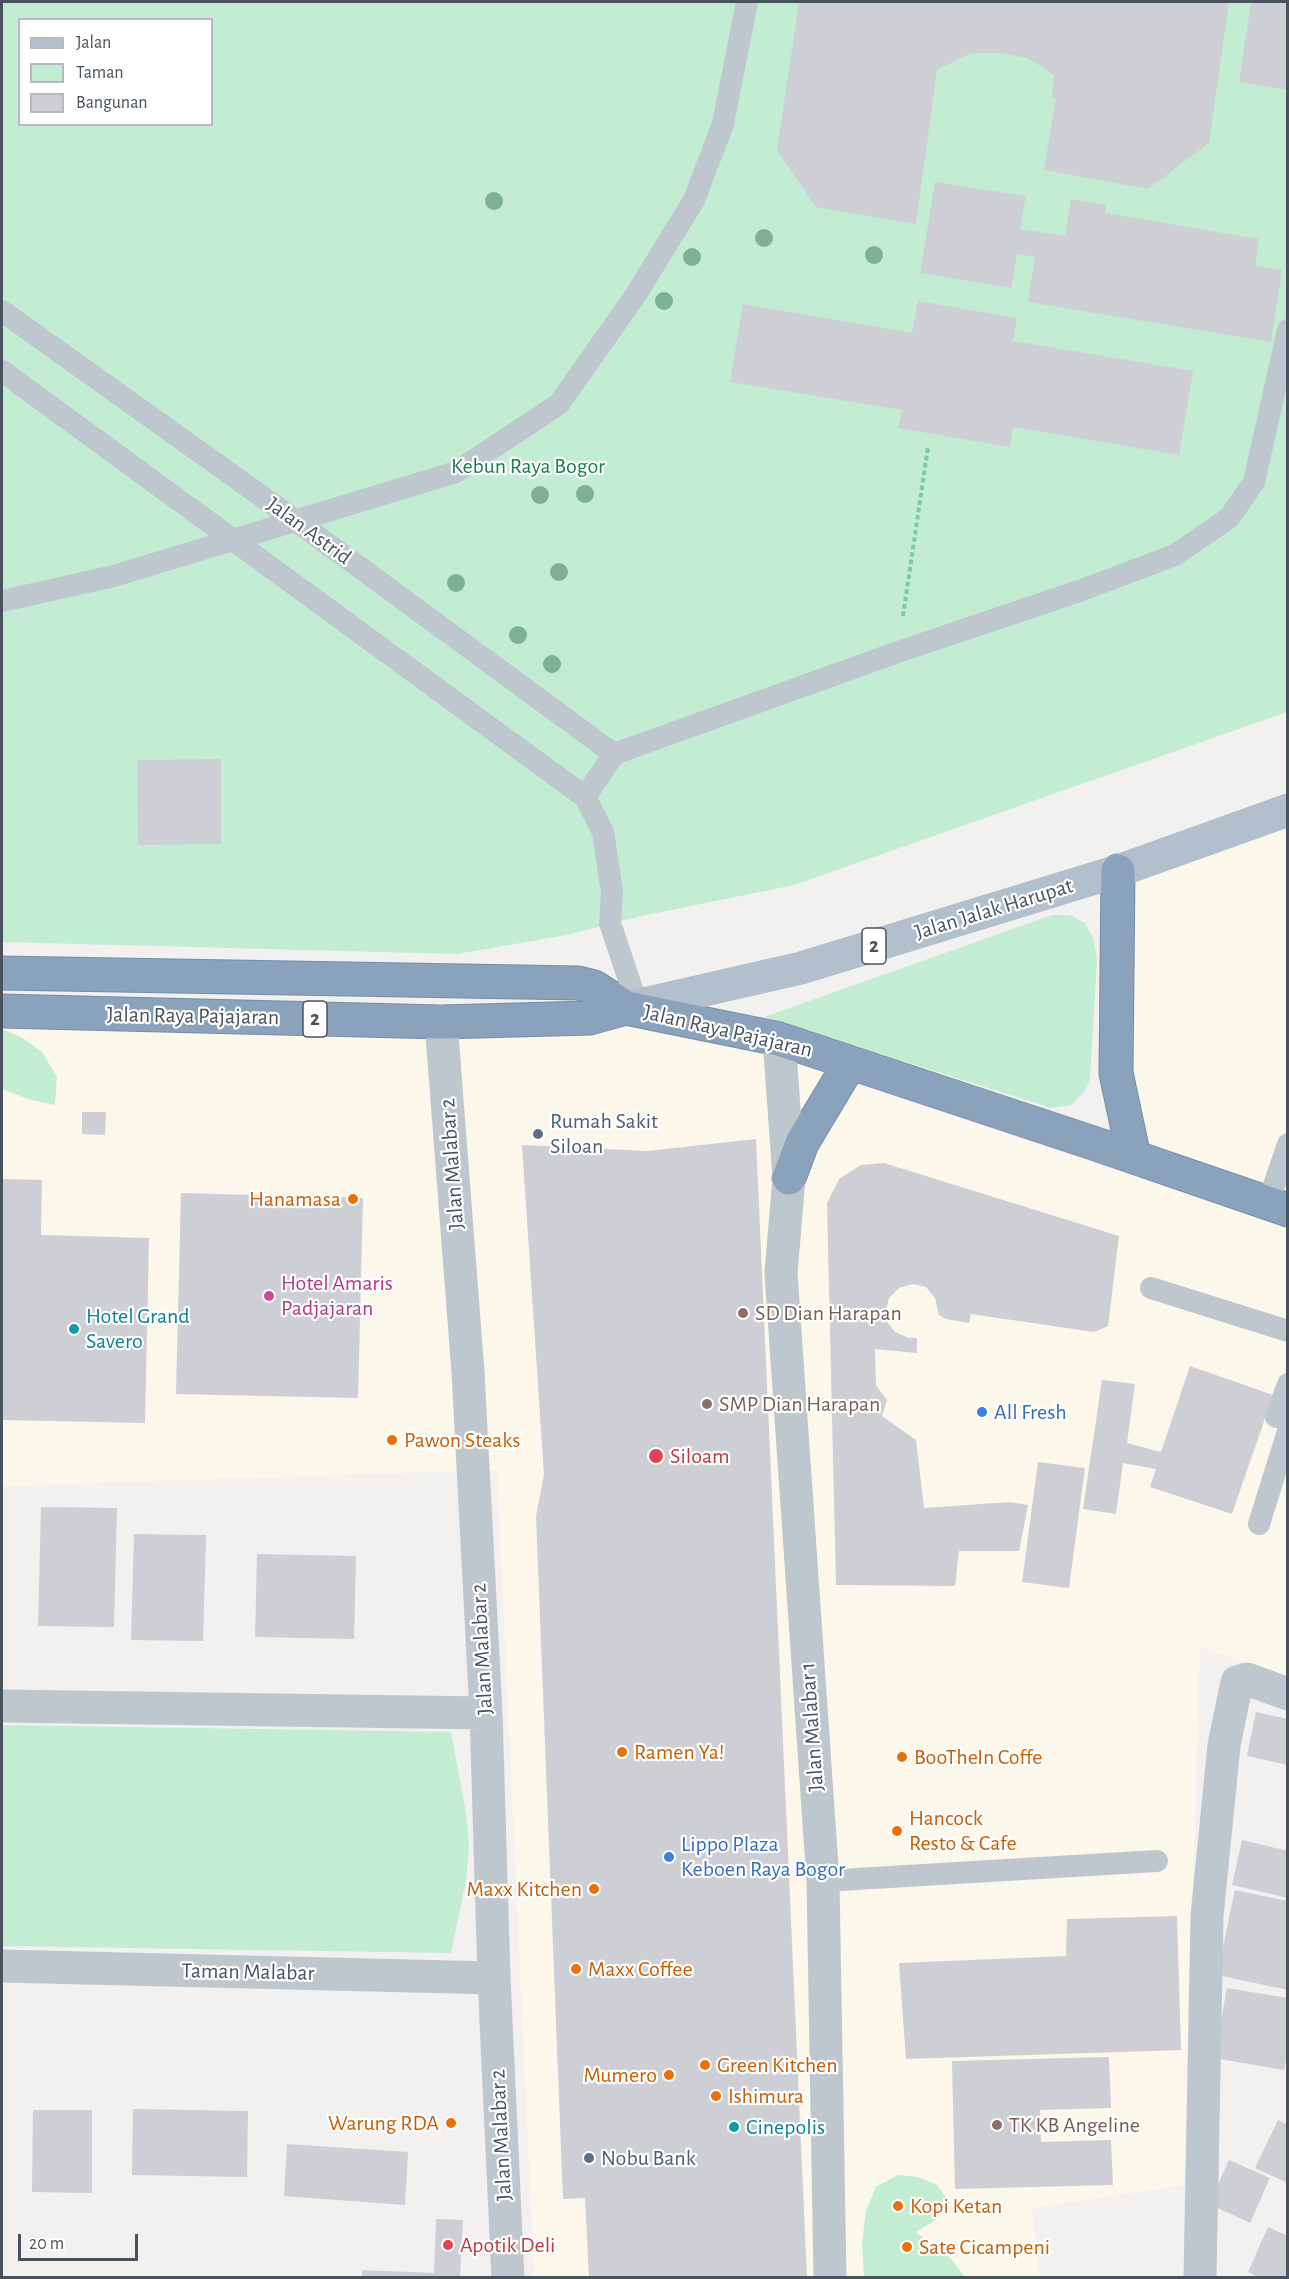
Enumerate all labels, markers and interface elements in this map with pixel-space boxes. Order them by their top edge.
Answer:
legend [18,18,213,126]
text: Jalan [76,34,111,52]
text: Taman [76,64,124,82]
text: Bangunan [76,94,148,112]
park label: Kebun Raya Bogor [451,453,605,479]
street label: Jalan Astrid [261,491,357,571]
street label: Jalan Jalak Harupat [912,872,1076,946]
road number: 2 [862,928,886,964]
street label: Jalan Raya Pajajaran [641,999,815,1063]
street label: Jalan Raya Pajajaran [107,1001,279,1031]
road number: 2 [303,1001,327,1037]
street label: Jalan Malabar 2 [434,1097,470,1231]
place label: Rumah Sakit Siloan [550,1108,658,1160]
marker: Rumah Sakit Siloan [531,1127,545,1141]
place label: Hanamasa [249,1186,341,1212]
marker: Hanamasa [346,1192,360,1206]
place label: Hotel Amaris Padjajaran [281,1270,393,1322]
marker: Hotel Amaris Padjajaran [262,1289,276,1303]
place label: SD Dian Harapan [755,1300,902,1326]
place label: Hotel Grand Savero [86,1303,190,1354]
marker: SD Dian Harapan [736,1306,750,1320]
marker: Hotel Grand Savero [67,1322,81,1336]
place label: SMP Dian Harapan [719,1391,880,1417]
marker: SMP Dian Harapan [700,1397,714,1411]
place label: All Fresh [994,1399,1067,1425]
marker: All Fresh [975,1405,989,1419]
place label: Pawon Steaks [404,1427,520,1453]
marker: Pawon Steaks [385,1433,399,1447]
place label: Siloam [670,1443,729,1469]
marker: Siloam [647,1447,665,1465]
street label: Jalan Malabar 2 [465,1582,499,1716]
street label: Jalan Malabar 1 [794,1662,830,1792]
place label: Ramen Ya! [634,1739,724,1765]
place label: BooTheIn Coffe [914,1744,1042,1770]
marker: Ramen Ya! [615,1745,629,1759]
marker: BooTheIn Coffe [895,1750,909,1764]
place label: Hancock Resto & Cafe [909,1805,1017,1856]
marker: Hancock Resto & Cafe [890,1824,904,1838]
place label: Lippo Plaza Keboen Raya Bogor [681,1831,845,1882]
marker: Lippo Plaza Keboen Raya Bogor [662,1850,676,1864]
place label: Maxx Kitchen [466,1876,582,1902]
marker: Maxx Kitchen [587,1882,601,1896]
place label: Maxx Coffee [588,1956,693,1982]
street label: Taman Malabar [181,1958,315,1986]
marker: Maxx Coffee [569,1962,583,1976]
place label: Green Kitchen [717,2052,838,2078]
marker: Green Kitchen [698,2058,712,2072]
place label: Mumero [583,2062,657,2088]
street label: Jalan Malabar 2 [484,2068,518,2202]
marker: Mumero [662,2068,676,2082]
place label: Ishimura [728,2083,804,2109]
marker: Ishimura [709,2089,723,2103]
place label: Warung RDA [328,2110,439,2136]
place label: TK KB Angeline [1009,2112,1140,2138]
place label: Cinepolis [746,2114,825,2140]
marker: Warung RDA [444,2116,458,2130]
marker: TK KB Angeline [990,2118,1004,2132]
marker: Cinepolis [727,2120,741,2134]
place label: Nobu Bank [601,2145,696,2171]
marker: Nobu Bank [582,2151,596,2165]
place label: Kopi Ketan [910,2193,1002,2219]
marker: Kopi Ketan [891,2199,905,2213]
scale bar [21,2222,141,2260]
place label: Apotik Deli [460,2232,555,2258]
place label: Sate Cicampeni [919,2234,1050,2260]
text: 20 m [29,2235,64,2253]
marker: Apotik Deli [441,2238,455,2252]
marker: Sate Cicampeni [900,2240,914,2254]

